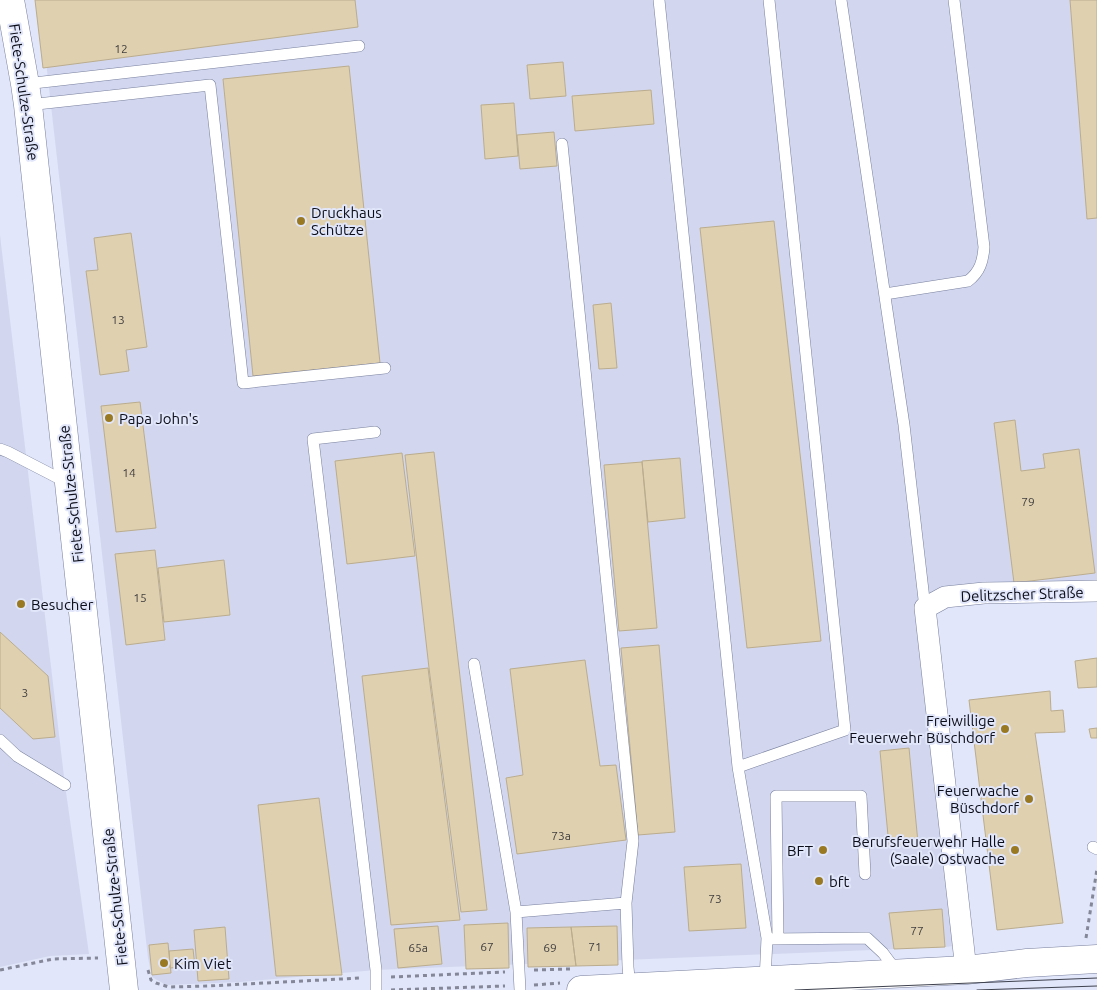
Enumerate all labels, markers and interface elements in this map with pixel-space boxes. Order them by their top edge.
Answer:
street label: Fiete-Schulze-Straße [6,22,42,162]
house number: 12 [114,42,128,55]
place label: Druckhaus Schütze [311,204,382,238]
marker: Druckhaus Schütze [295,215,307,227]
house number: 13 [111,313,125,326]
place label: Papa John's [119,410,199,427]
marker: Papa John's [103,412,115,424]
street label: Fiete-Schulze-Straße [55,424,87,564]
house number: 14 [122,466,136,479]
house number: 79 [1021,495,1035,508]
street label: Delitzscher Straße [960,583,1084,605]
house number: 15 [133,591,147,604]
place label: Besucher [31,596,94,613]
marker: Besucher [15,598,27,610]
house number: 3 [22,686,28,699]
place label: Freiwillige Feuerwehr Büschdorf [849,712,995,746]
marker: Freiwillige Feuerwehr Büschdorf [999,723,1011,735]
place label: Feuerwache Büschdorf [937,782,1019,816]
marker: Feuerwache Büschdorf [1023,793,1035,805]
street label: Fiete-Schulze-Straße [99,827,131,967]
house number: 73a [551,829,571,842]
place label: Berufsfeuerwehr Halle (Saale) Ostwache [852,833,1005,867]
place label: BFT [787,842,814,859]
marker: BFT [817,844,829,856]
marker: Berufsfeuerwehr Halle (Saale) Ostwache [1009,844,1021,856]
place label: bft [829,873,849,890]
marker: bft [813,875,825,887]
house number: 73 [708,892,722,905]
house number: 77 [910,924,924,937]
house number: 67 [480,940,494,953]
house number: 71 [588,940,602,953]
house number: 65a [408,941,428,954]
house number: 69 [543,941,557,954]
place label: Kim Viet [174,955,231,972]
marker: Kim Viet [158,957,170,969]

